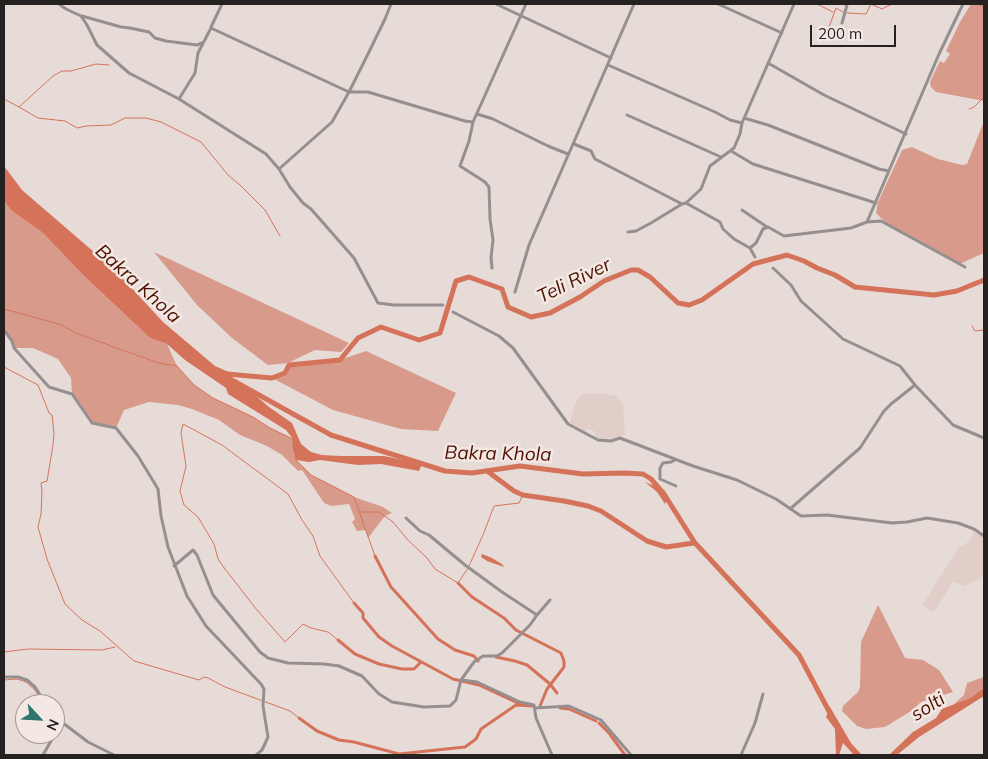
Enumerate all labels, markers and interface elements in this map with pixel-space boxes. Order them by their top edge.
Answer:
scale bar [813,15,899,47]
text: 200 m [818,24,862,43]
water label: Bakra Khola [91,240,185,328]
water label: Teli River [533,253,615,309]
water label: Bakra Khola [444,442,552,466]
water label: solti [907,688,949,726]
north arrow [15,694,65,744]
text: N [42,716,63,734]

